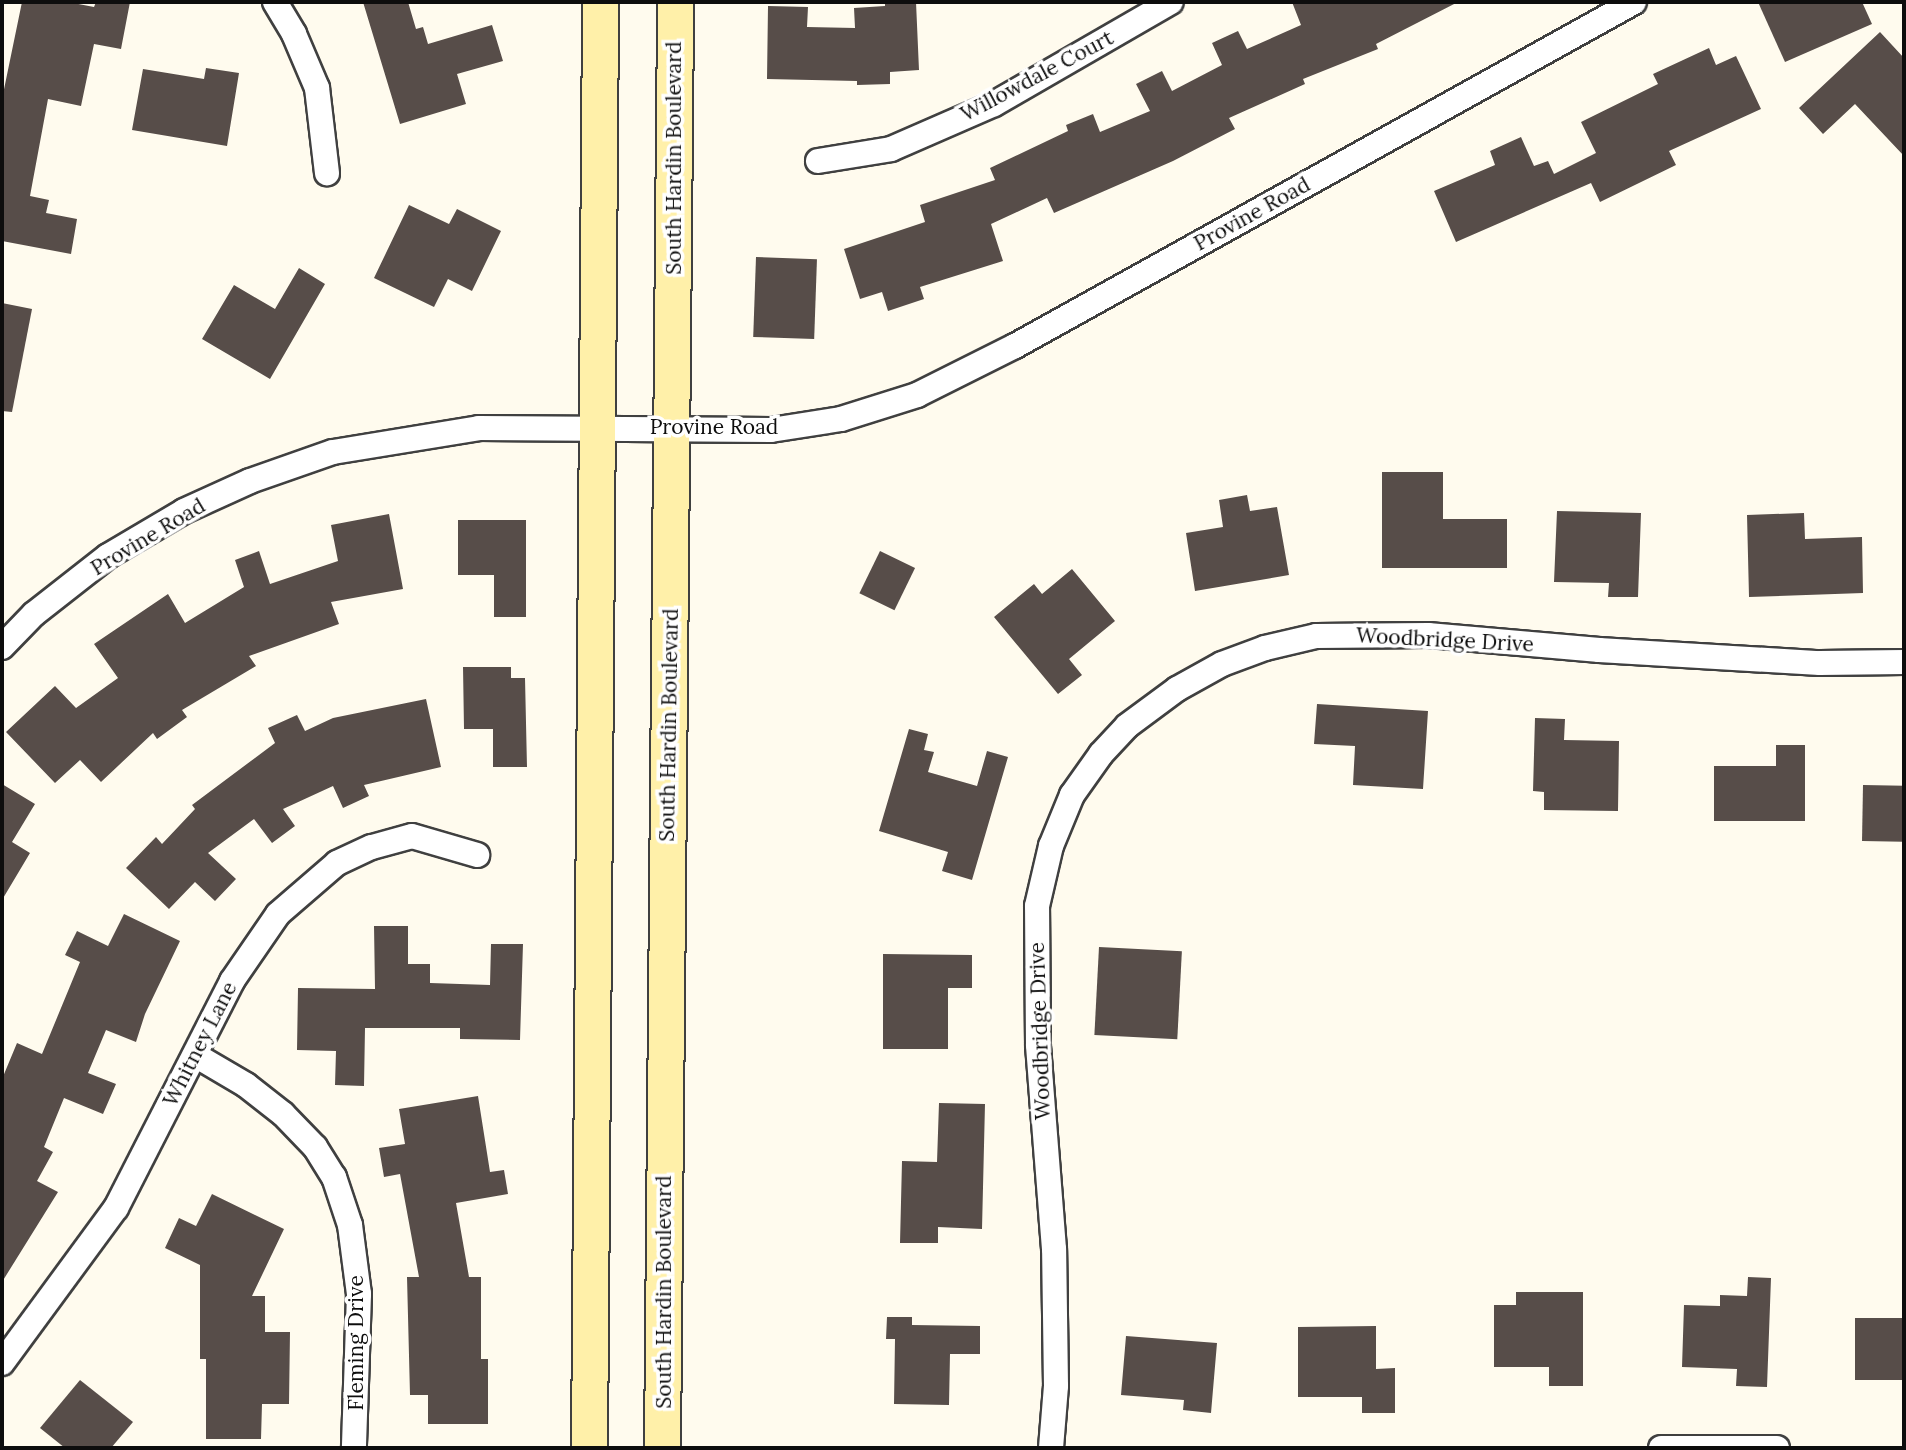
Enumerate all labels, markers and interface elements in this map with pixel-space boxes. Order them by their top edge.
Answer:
street label: Willowdale Court [956,25,1118,127]
street label: South Hardin Boulevard [661,41,687,275]
street label: Provine Road [1190,172,1314,256]
street label: Provine Road [650,414,778,440]
street label: Provine Road [86,493,210,581]
street label: South Hardin Boulevard [654,608,684,842]
street label: Woodbridge Drive [1356,623,1534,657]
street label: Woodbridge Drive [1024,942,1056,1120]
street label: Whitney Lane [158,977,242,1111]
street label: South Hardin Boulevard [651,1175,677,1409]
street label: Fleming Drive [343,1275,369,1411]

